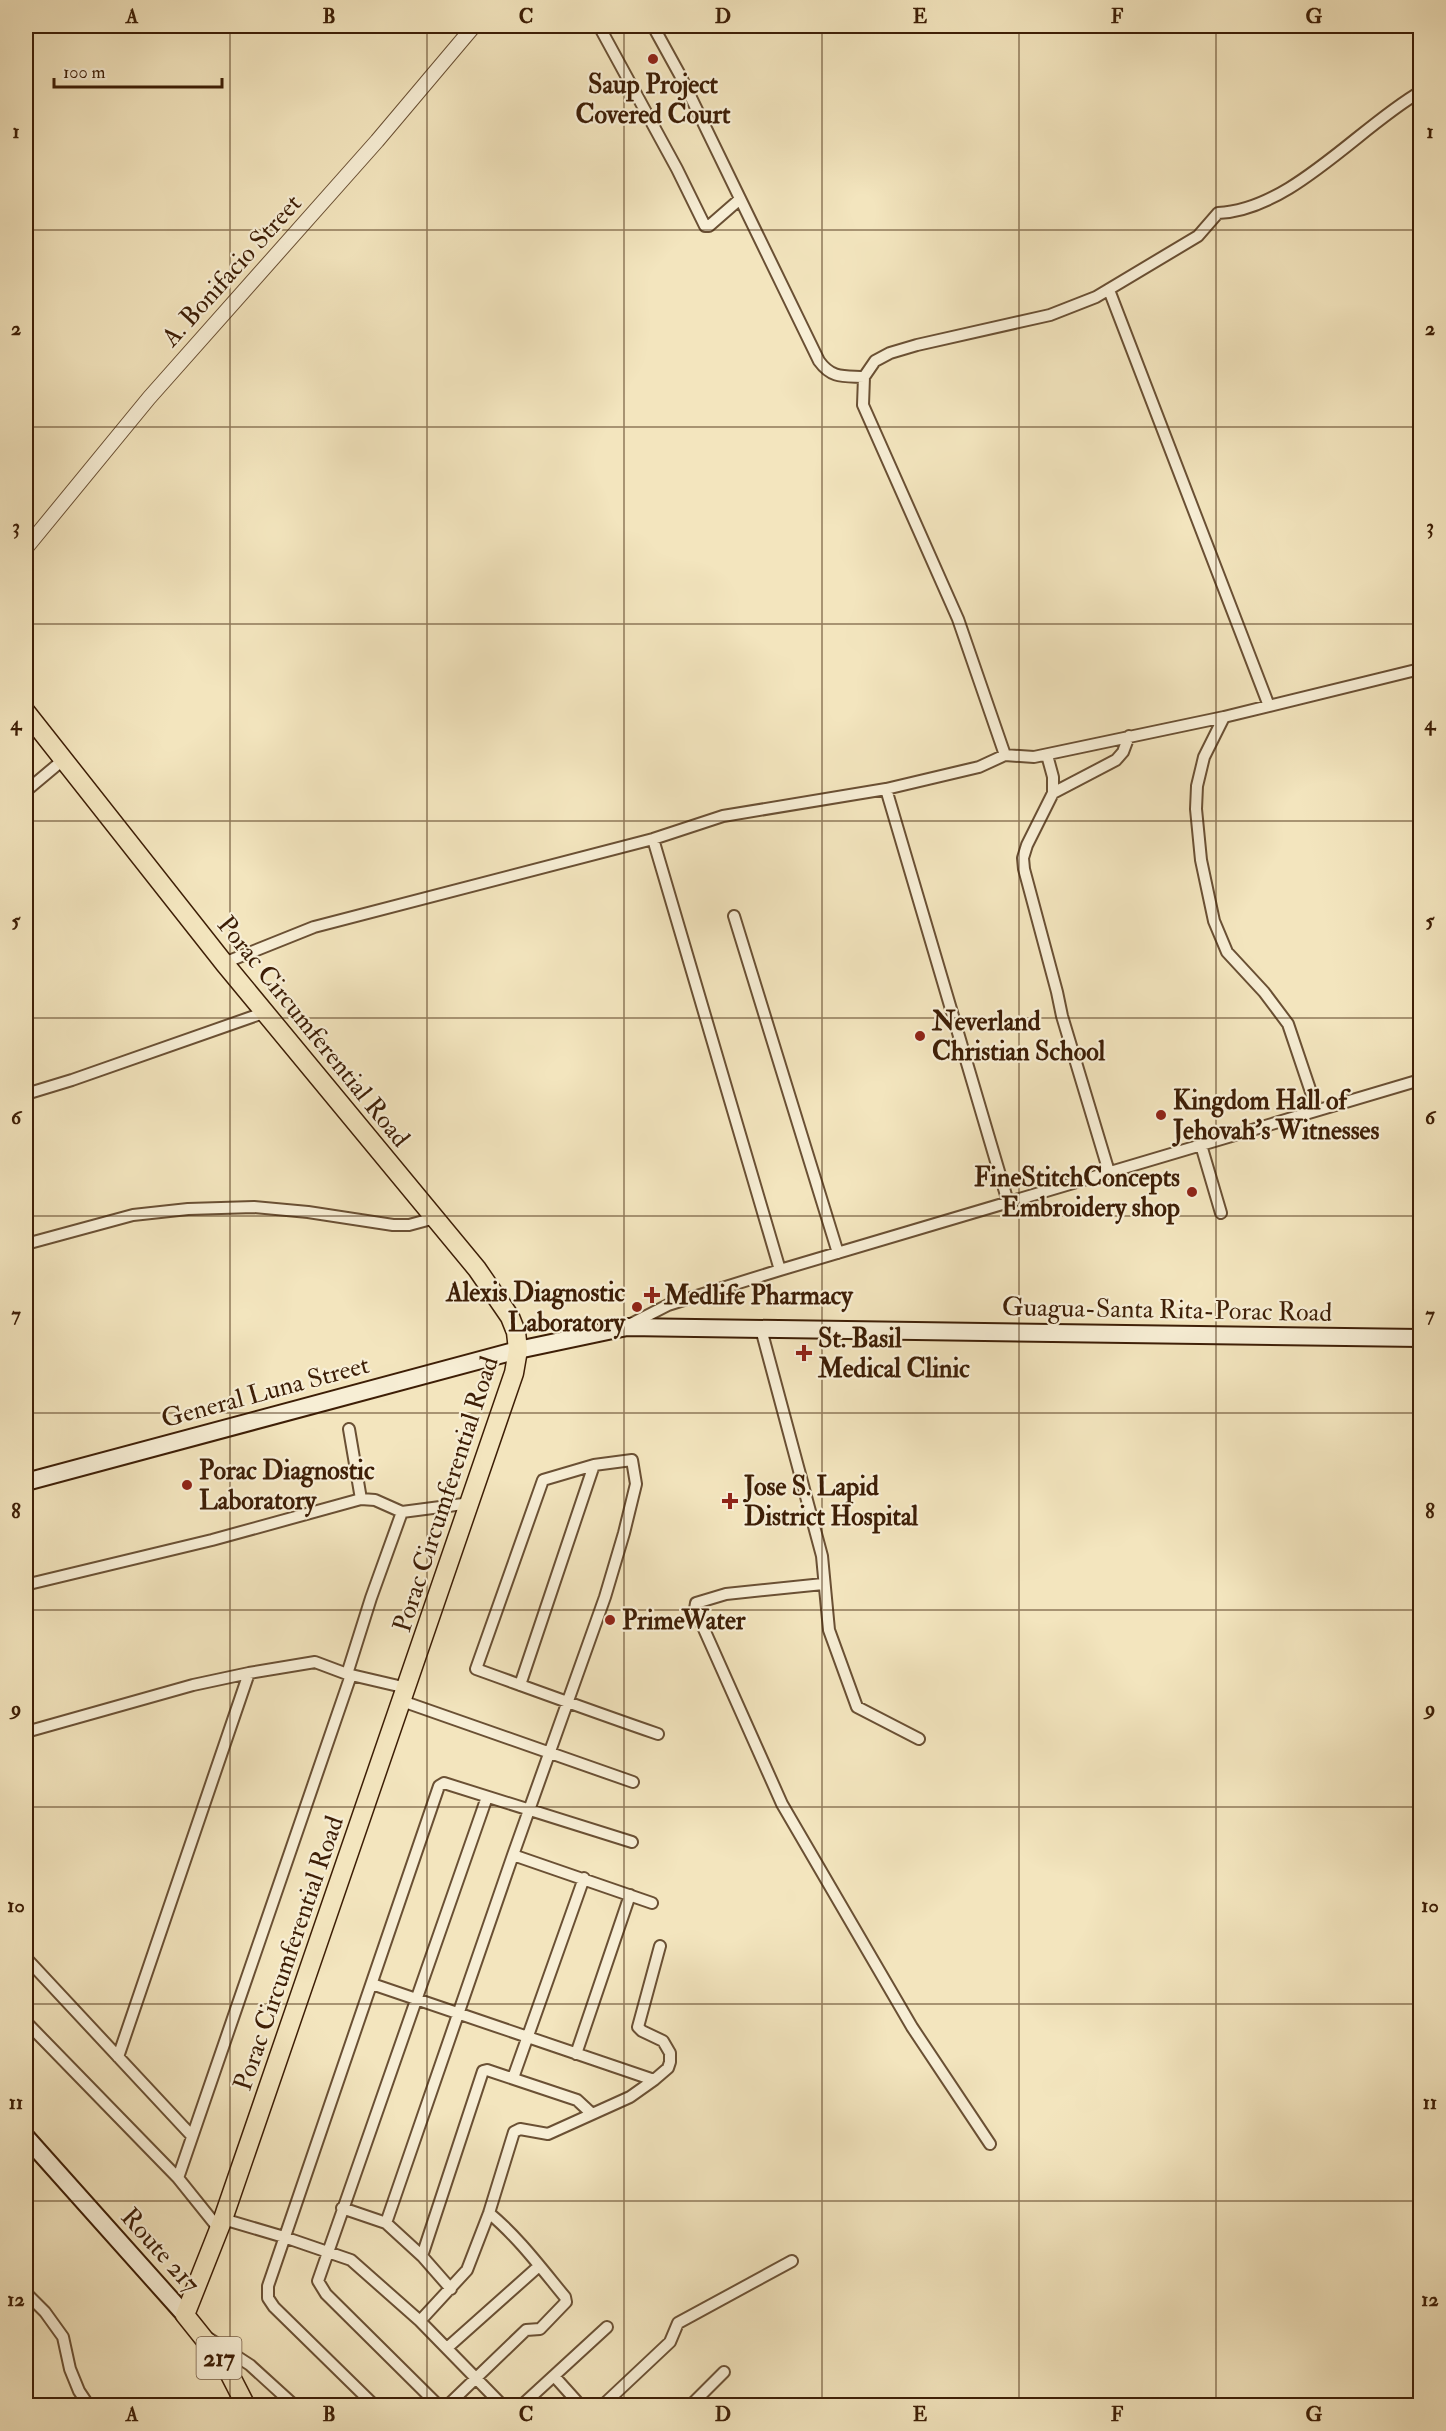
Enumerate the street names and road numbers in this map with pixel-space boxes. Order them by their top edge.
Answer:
street label: A. Bonifacio Street [154,188,309,354]
street label: Porac Circumferential Road [210,910,416,1154]
street label: Guagua-Santa Rita-Porac Road [1002,1291,1333,1329]
street label: General Luna Street [158,1349,373,1435]
street label: Porac Circumferential Road [386,1352,506,1636]
street label: Porac Circumferential Road [227,1812,351,2095]
street label: Route 217 [114,2202,207,2300]
road number: 217 [196,2337,242,2379]

